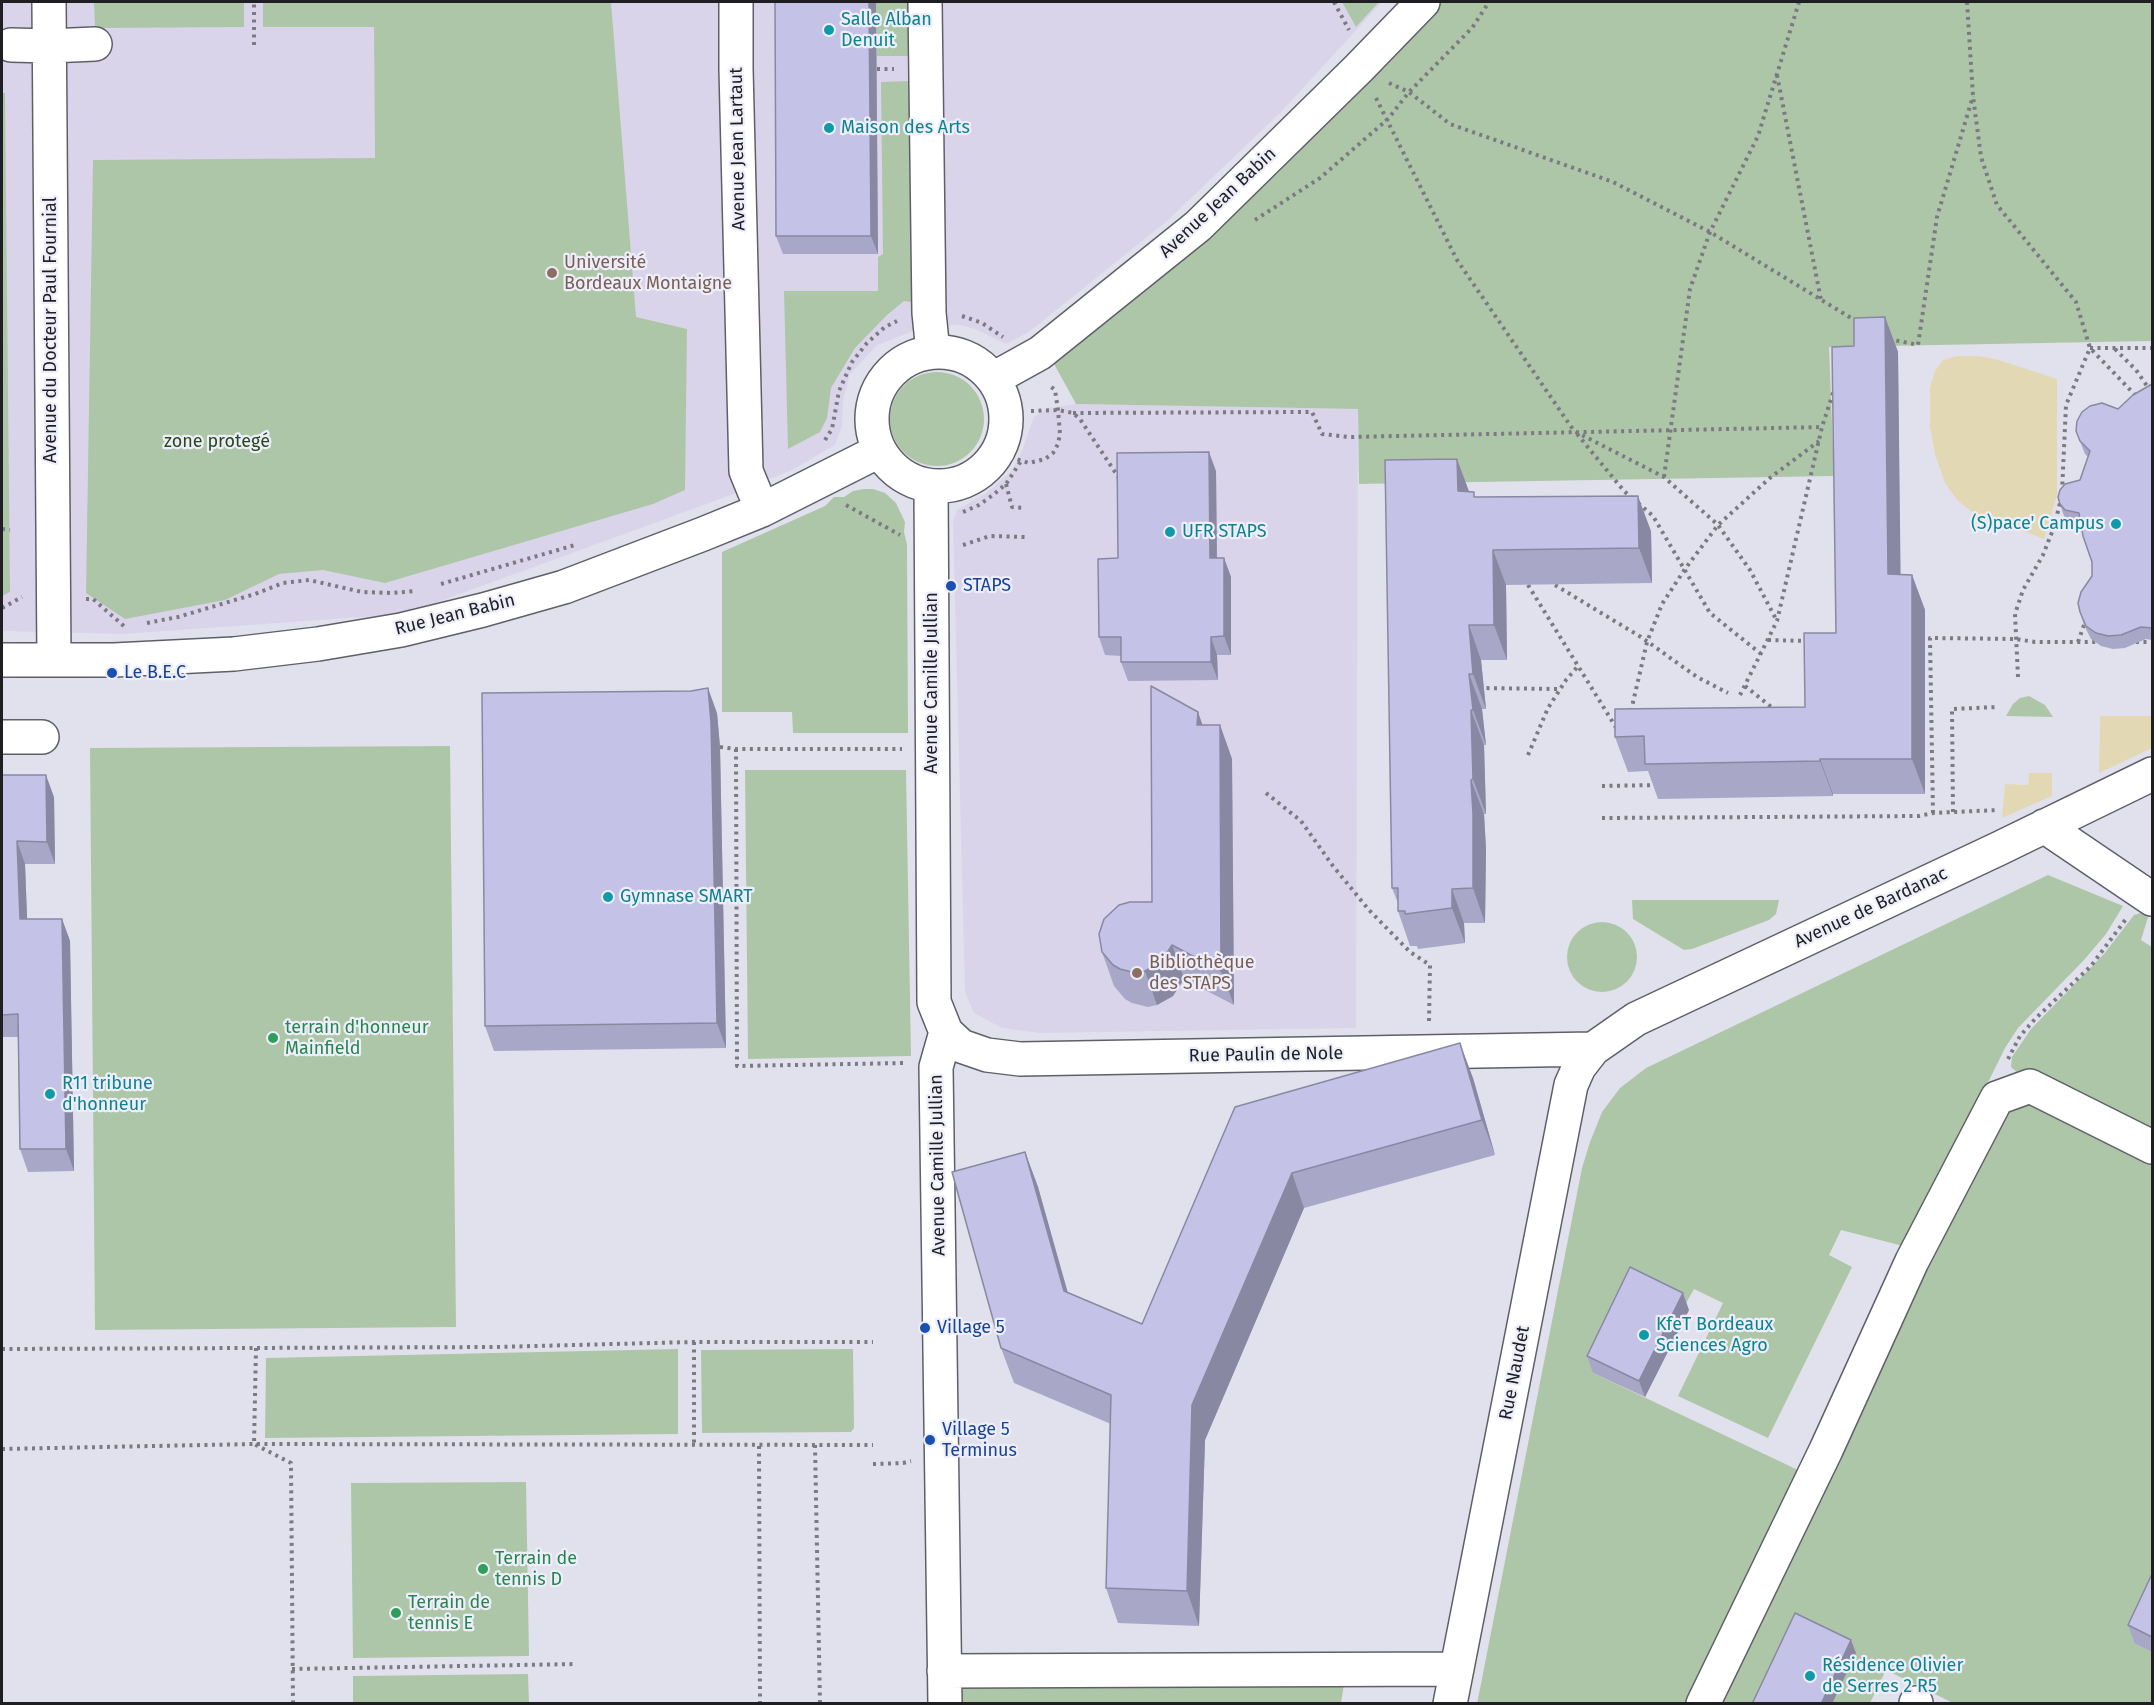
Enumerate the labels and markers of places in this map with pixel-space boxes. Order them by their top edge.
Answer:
place label: Salle Alban Denuit [841,9,932,52]
marker: Salle Alban Denuit [822,23,836,37]
place label: Maison des Arts [841,117,970,139]
marker: Maison des Arts [822,121,836,135]
place label: Université Bordeaux Montaigne [564,252,732,294]
marker: Université Bordeaux Montaigne [545,266,559,280]
place label: (S)pace' Campus [1971,513,2104,535]
marker: (S)pace' Campus [2109,517,2123,531]
place label: UFR STAPS [1182,521,1266,543]
marker: UFR STAPS [1163,525,1177,539]
place label: STAPS [963,575,1011,597]
marker: STAPS [944,579,958,593]
place label: Le B.E.C [124,662,186,684]
marker: Le B.E.C [105,666,119,680]
place label: Gymnase SMART [620,886,753,908]
marker: Gymnase SMART [601,890,615,904]
place label: Bibliothèque des STAPS [1149,952,1254,994]
marker: Bibliothèque des STAPS [1130,966,1144,980]
place label: terrain d'honneur Mainfield [285,1017,429,1060]
marker: terrain d'honneur Mainfield [266,1031,280,1045]
place label: R11 tribune d'honneur [62,1073,153,1116]
marker: R11 tribune d'honneur [43,1087,57,1101]
place label: KfeT Bordeaux Sciences Agro [1656,1314,1773,1356]
place label: Village 5 [937,1317,1005,1339]
marker: Village 5 [918,1321,932,1335]
marker: KfeT Bordeaux Sciences Agro [1637,1328,1651,1342]
place label: Village 5 Terminus [942,1419,1017,1462]
marker: Village 5 Terminus [923,1433,937,1447]
place label: Terrain de tennis D [495,1548,577,1590]
marker: Terrain de tennis D [476,1562,490,1576]
place label: Terrain de tennis E [408,1592,490,1634]
marker: Terrain de tennis E [389,1606,403,1620]
place label: Résidence Olivier de Serres 2 R5 [1822,1655,1963,1698]
marker: Résidence Olivier de Serres 2 R5 [1803,1669,1817,1683]

